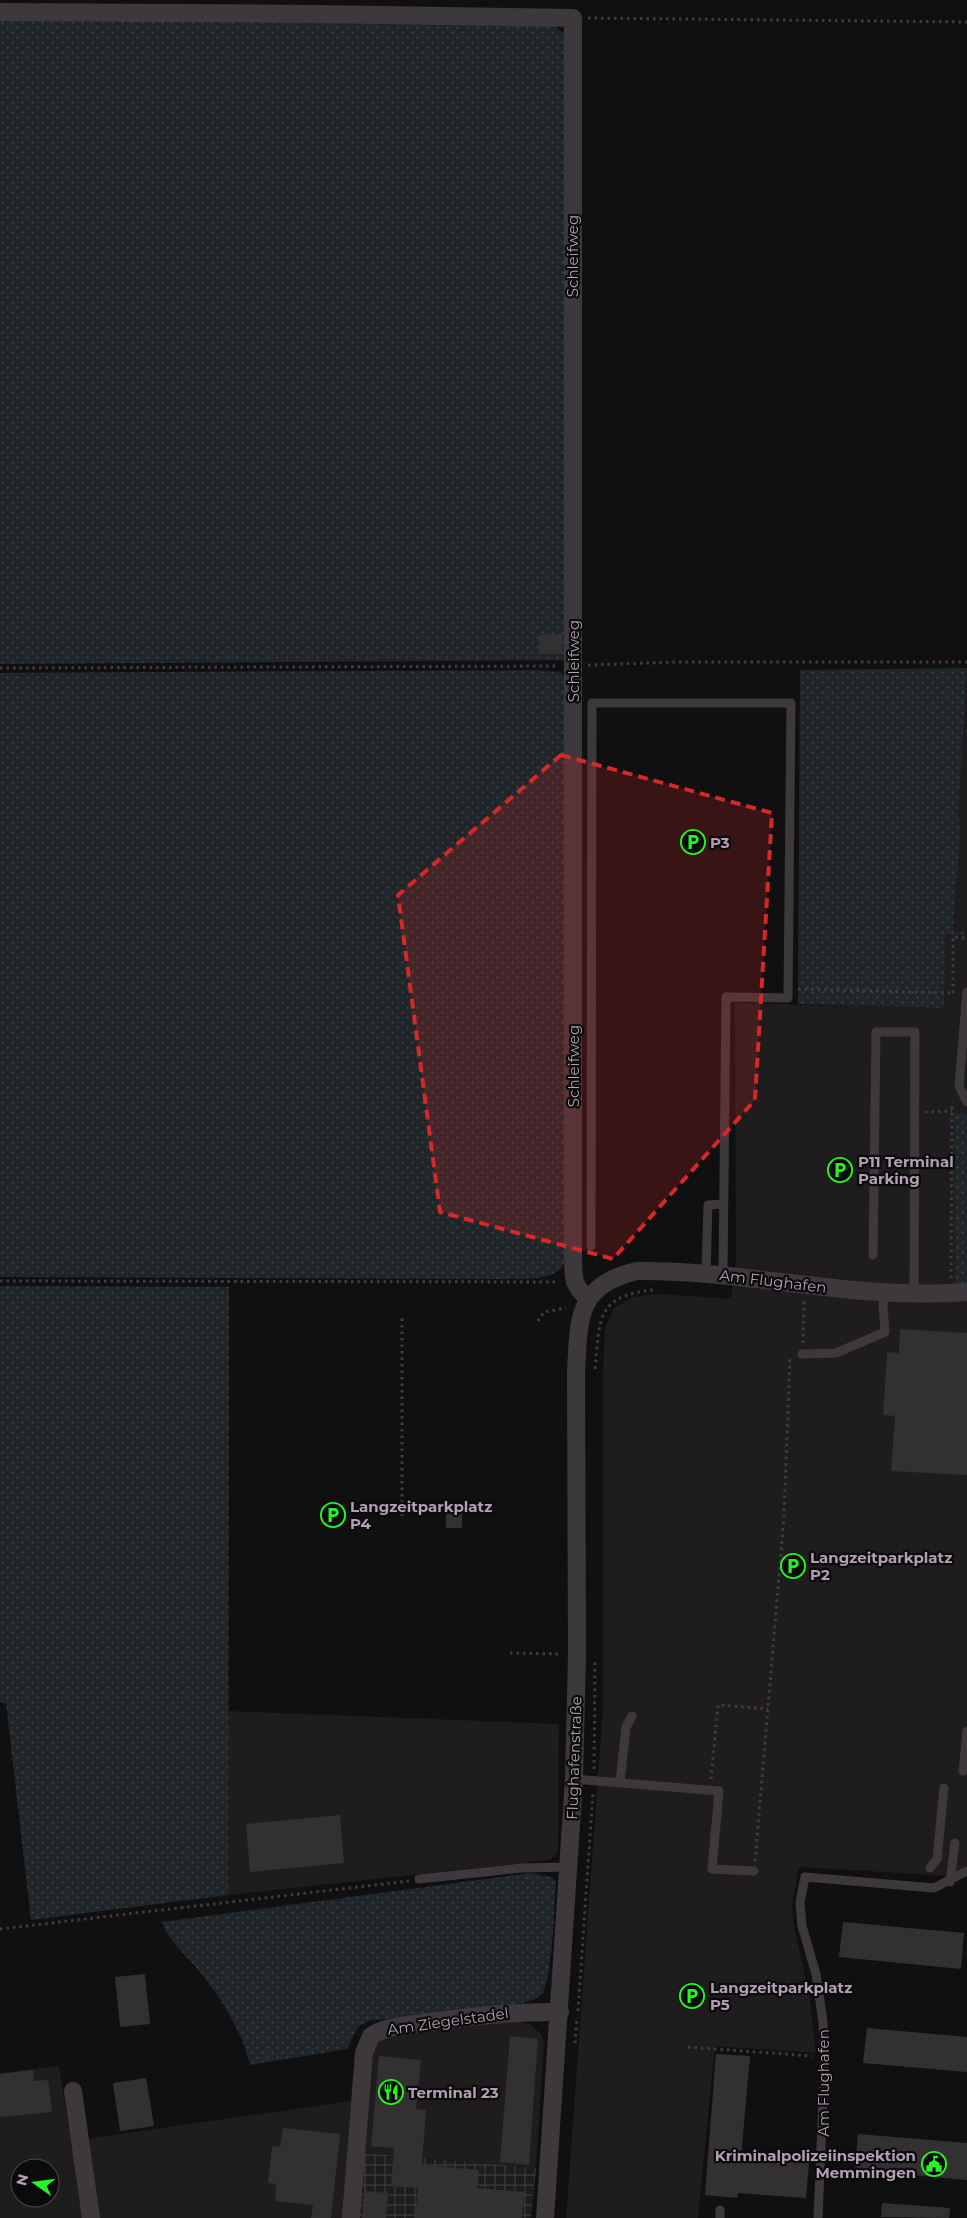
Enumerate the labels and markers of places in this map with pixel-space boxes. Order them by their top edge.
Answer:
parking icon: P3 [680,829,706,855]
place label: P3 [710,833,730,852]
place label: P11 Terminal Parking [858,1152,954,1188]
parking icon: P11 Terminal Parking [827,1157,853,1183]
place label: Langzeitparkplatz P4 [350,1497,492,1533]
parking icon: Langzeitparkplatz P4 [320,1502,346,1528]
place label: Langzeitparkplatz P2 [810,1548,952,1584]
parking icon: Langzeitparkplatz P2 [780,1553,806,1579]
place label: Langzeitparkplatz P5 [710,1978,852,2014]
parking icon: Langzeitparkplatz P5 [679,1983,705,2009]
restaurant icon: Terminal 23 [378,2079,404,2105]
place label: Terminal 23 [408,2083,499,2102]
place label: Kriminalpolizeiinspektion Memmingen [715,2146,916,2182]
public building icon: Kriminalpolizeiinspektion Memmingen [921,2151,947,2177]

